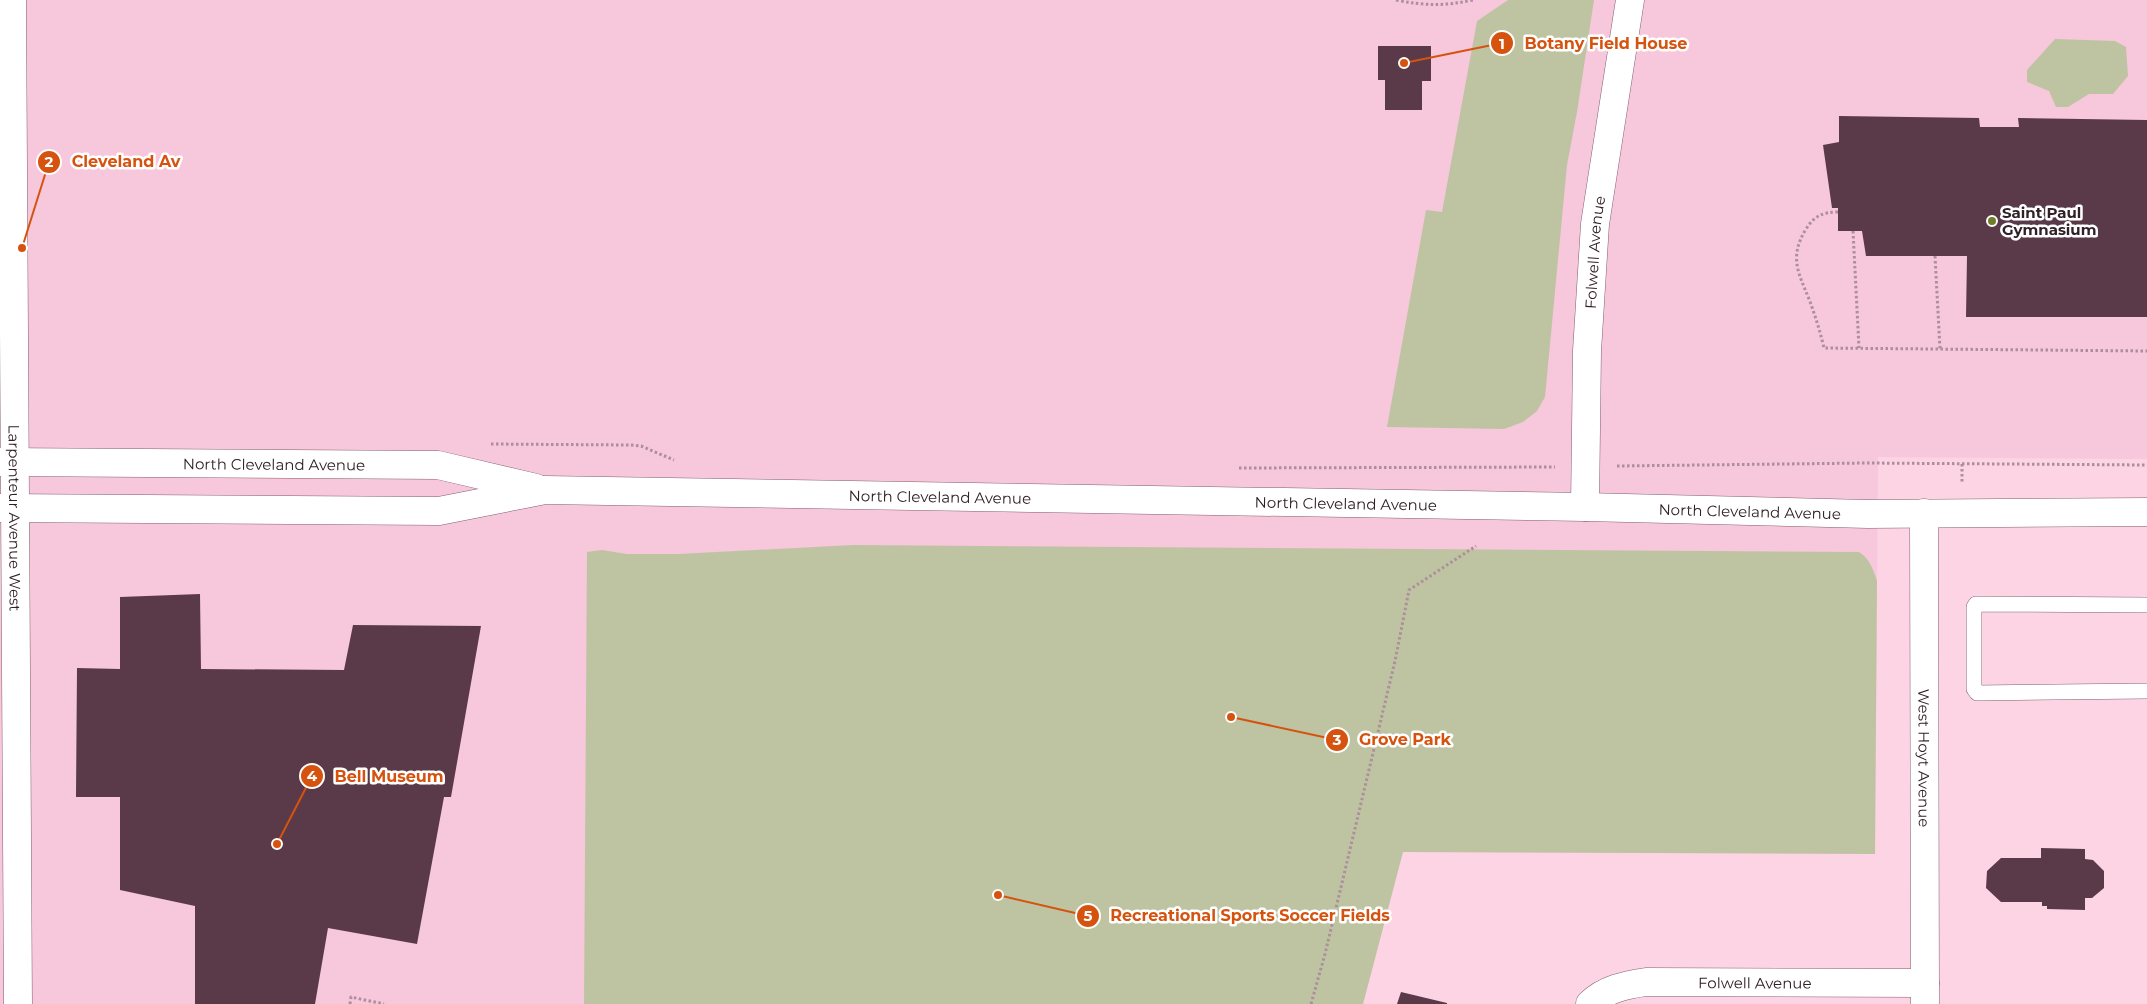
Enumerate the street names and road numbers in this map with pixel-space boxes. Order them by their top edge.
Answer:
street label: Folwell Avenue [1580,194,1609,309]
street label: Larpenteur Avenue West [5,425,25,611]
street label: North Cleveland Avenue [183,454,365,474]
street label: North Cleveland Avenue [849,485,1031,507]
street label: North Cleveland Avenue [1254,492,1437,514]
street label: North Cleveland Avenue [1658,499,1841,523]
street label: West Hoyt Avenue [1915,689,1934,827]
street label: Folwell Avenue [1698,973,1812,992]

